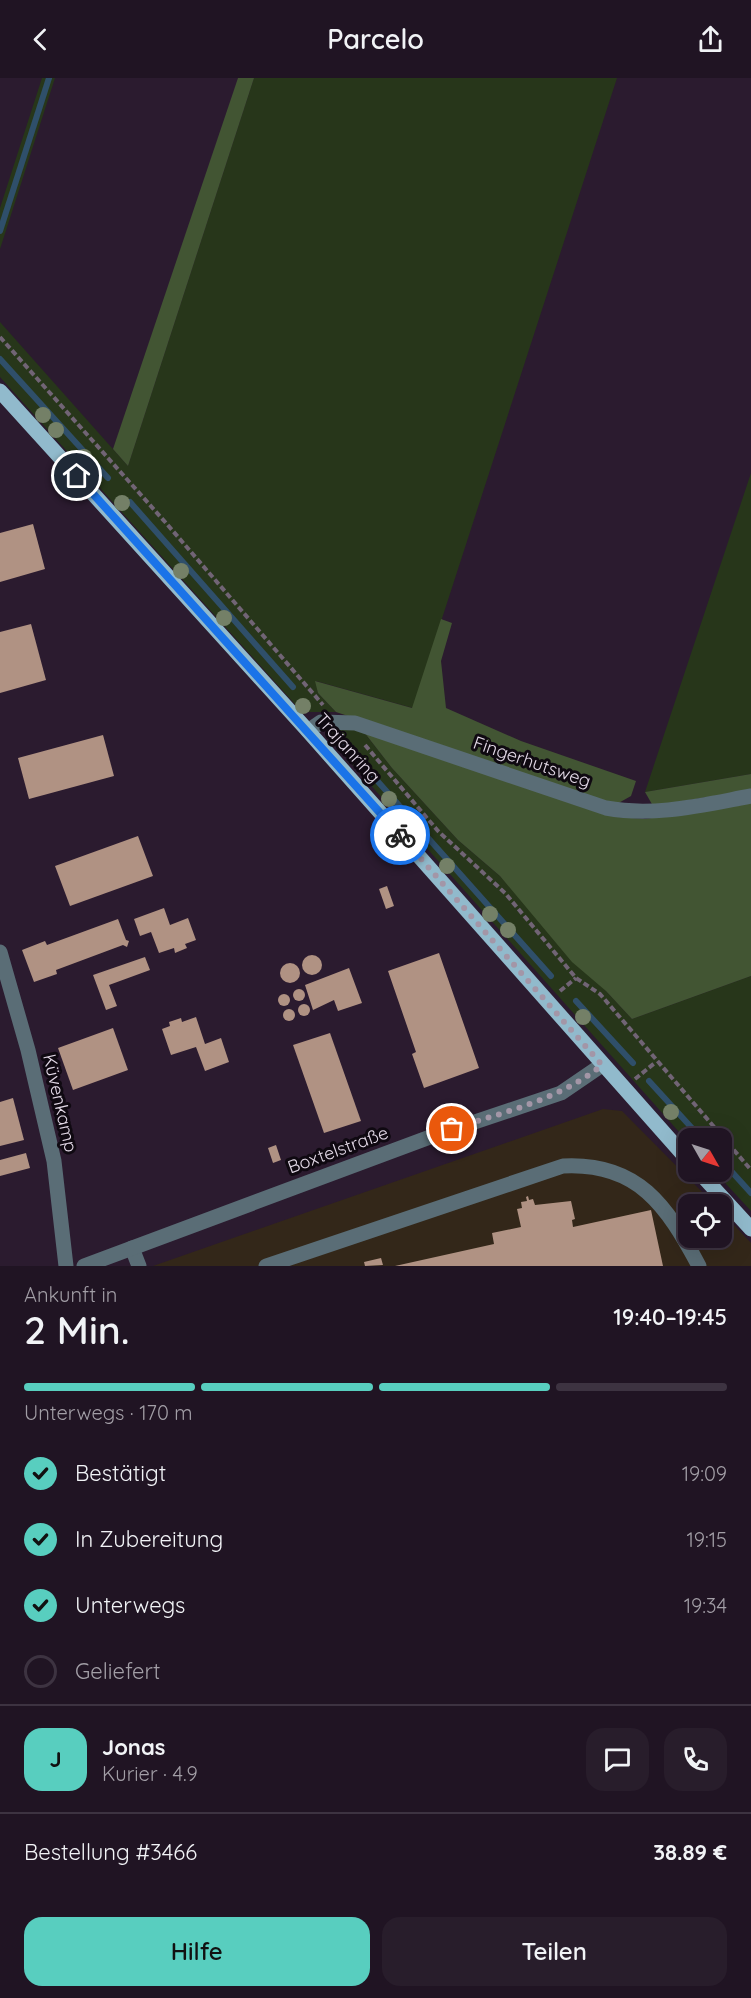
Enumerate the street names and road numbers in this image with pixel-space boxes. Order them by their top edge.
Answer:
street label: Trajanring [311,708,386,787]
street label: Fingerhutsweg [470,731,594,792]
street label: Küvenkamp [38,1052,83,1154]
street label: Boxtelstraße [284,1121,391,1178]

